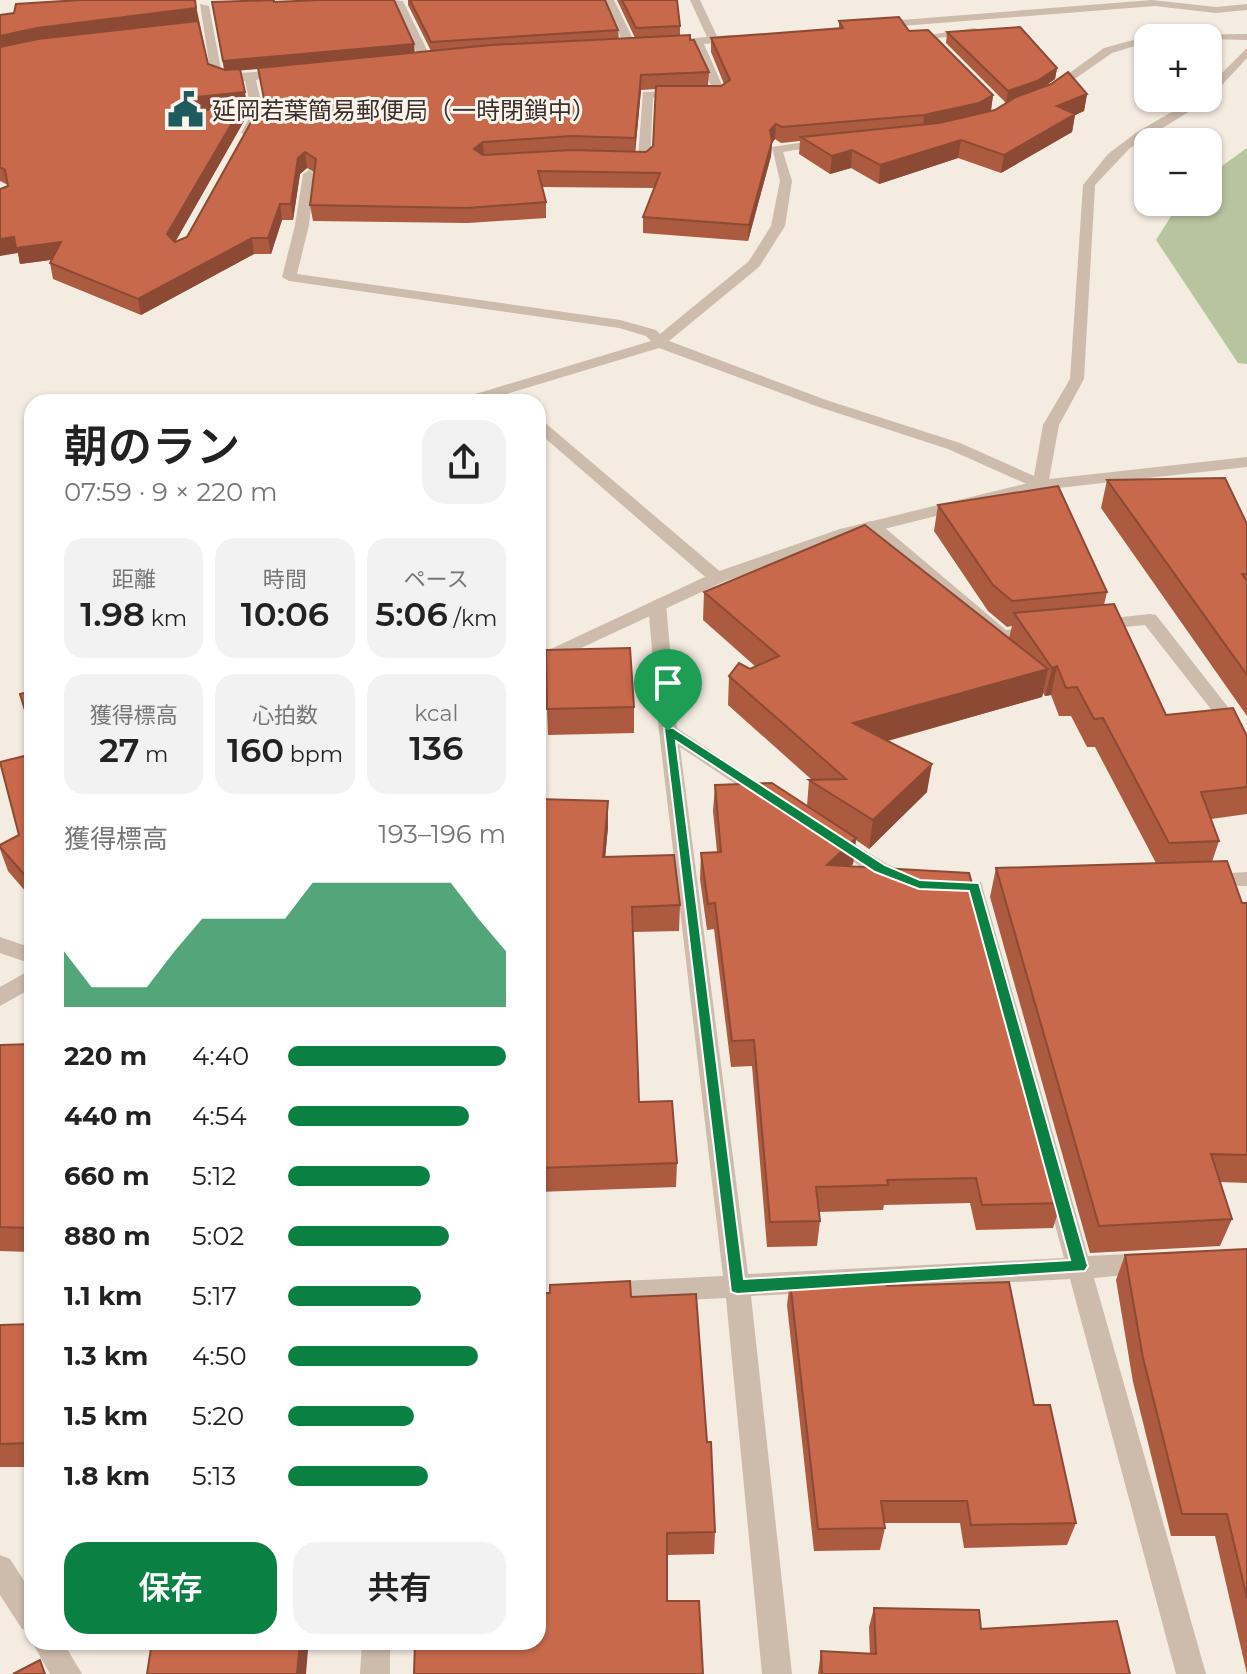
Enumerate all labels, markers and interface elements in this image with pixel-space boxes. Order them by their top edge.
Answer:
map controls [1134,24,1222,216]
button: + [1134,24,1222,112]
public building icon: 延岡若葉簡易郵便局（一時閉鎖中） [167,91,205,129]
place label: 延岡若葉簡易郵便局（一時閉鎖中） [212,96,596,125]
button: − [1134,128,1222,216]
text: 朝のラン [64,419,240,473]
button: share [422,420,506,504]
text: 07:59 · 9 × 220 m [64,476,278,508]
text: 距離 [112,566,156,593]
text: 時間 [263,566,307,593]
text: ペース [404,566,469,593]
text: 1.98 [80,593,145,635]
text: 10:06 [241,593,329,635]
text: 5:06 [375,593,448,635]
text: km [145,605,187,632]
text: /km [448,605,497,632]
pin [634,649,702,731]
icon: arrive [646,661,690,705]
text: kcal [414,700,458,727]
text: 獲得標高 [90,702,178,729]
text: 心拍数 [252,702,318,729]
text: 136 [409,727,463,769]
text: 27 [99,729,139,771]
text: 160 [227,729,284,771]
text: m [139,741,168,768]
text: bpm [284,741,343,768]
text: 193–196 m [378,818,506,850]
text: 獲得標高 [64,823,168,855]
text: 220 m [64,1040,147,1072]
text: 4:40 [192,1040,249,1072]
text: 440 m [64,1100,152,1132]
text: 4:54 [192,1100,247,1132]
text: 660 m [64,1160,149,1192]
text: 5:12 [192,1160,236,1192]
text: 880 m [64,1220,151,1252]
text: 5:02 [192,1220,244,1252]
text: 1.1 km [64,1280,142,1312]
text: 5:17 [192,1280,237,1312]
text: 1.3 km [64,1340,148,1372]
text: 4:50 [192,1340,247,1372]
text: 1.5 km [64,1400,148,1432]
text: 5:20 [192,1400,244,1432]
text: 1.8 km [64,1460,150,1492]
text: 5:13 [192,1460,236,1492]
button: 保存 [64,1542,277,1634]
button: 共有 [293,1542,506,1634]

